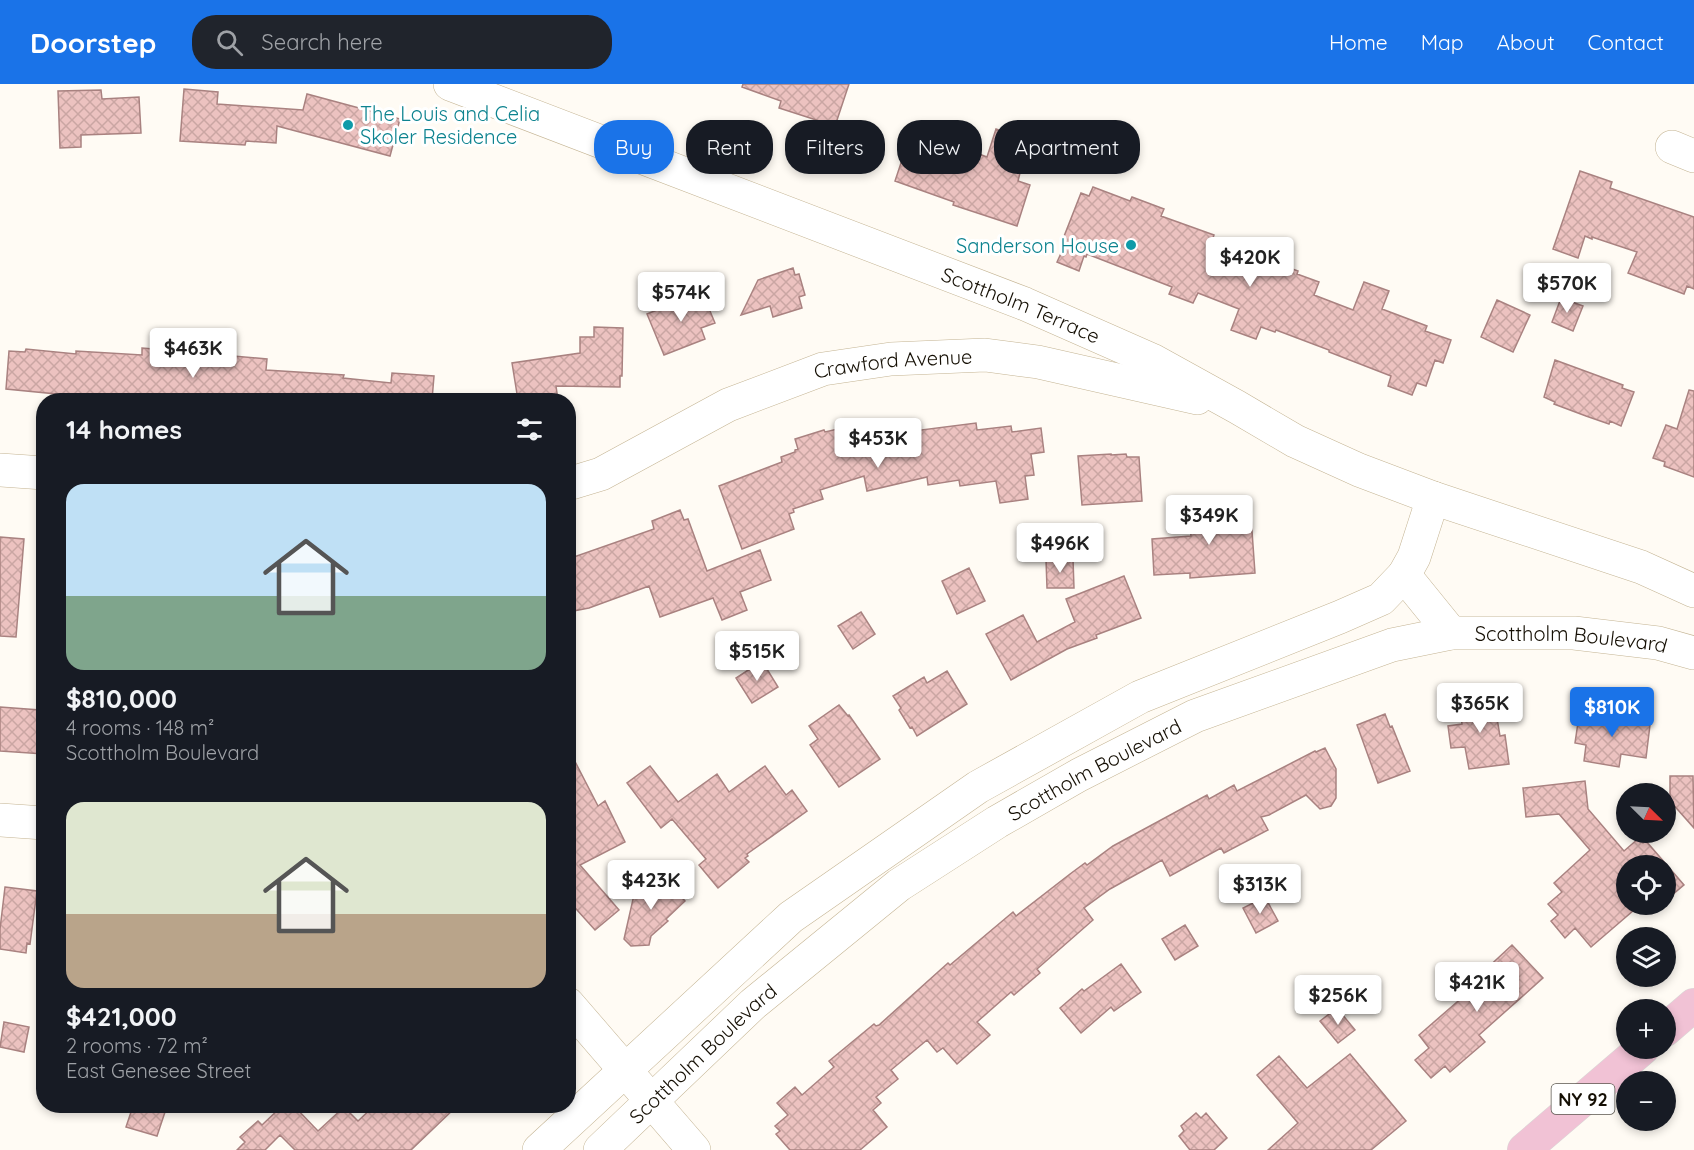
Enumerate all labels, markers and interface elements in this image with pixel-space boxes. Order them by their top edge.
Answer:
search box [192,15,612,69]
text: Doorstep [30,25,156,60]
icon: search [213,26,246,59]
text: Search here [261,28,383,56]
text: Home [1329,29,1388,55]
text: Map [1421,29,1464,55]
text: About [1497,29,1555,55]
text: Contact [1588,29,1664,55]
place label: The Louis and Celia Skoler Residence [360,101,540,149]
marker: The Louis and Celia Skoler Residence [341,118,355,132]
chip: Buy [594,120,674,174]
chip: Rent [686,120,773,174]
chip: Filters [785,120,885,174]
chip: New [897,120,982,174]
chip: Apartment [994,120,1140,174]
place label: Sanderson House [956,233,1119,258]
pin: $420K [1208,237,1292,288]
marker: Sanderson House [1124,238,1138,252]
text: $420K [1220,244,1280,269]
street label: Scottholm Terrace [938,261,1104,348]
pin: $570K [1525,263,1609,314]
text: $570K [1537,270,1597,295]
pin: $574K [639,272,723,323]
text: $574K [652,279,710,304]
pin: $463K [151,328,235,379]
text: $463K [164,335,222,360]
street label: Crawford Avenue [810,343,973,384]
text: 14 homes [66,413,182,446]
icon: filters [513,413,546,446]
pin: $453K [836,418,920,469]
text: $453K [848,425,908,450]
pin: $349K [1167,495,1251,546]
text: $349K [1180,502,1238,527]
icon: home [252,523,360,631]
pin: $496K [1018,523,1102,574]
text: $496K [1031,530,1089,555]
street label: Scottholm Boulevard [1475,621,1670,658]
pin: $515K [715,631,799,682]
text: $515K [729,638,785,663]
text: $810,000 [66,682,177,715]
pin: $365K [1438,683,1522,734]
pin: $810K [1570,687,1654,738]
text: $365K [1451,690,1509,715]
text: $810K [1584,694,1640,719]
street label: Scottholm Boulevard [1003,713,1185,826]
text: 4 rooms · 148 m² [66,715,214,740]
text: Scottholm Boulevard [66,740,259,765]
north arrow [1616,783,1676,843]
map controls [1616,783,1676,1131]
icon: home [252,841,360,949]
button: locate [1616,855,1676,915]
pin: $423K [609,860,693,911]
pin: $313K [1218,864,1302,915]
text: $423K [622,867,680,892]
text: $313K [1233,871,1287,896]
button: layers [1616,927,1676,987]
pin: $421K [1435,962,1519,1013]
text: $421K [1449,969,1505,994]
pin: $256K [1296,975,1380,1026]
street label: Scottholm Boulevard [623,978,781,1128]
text: $256K [1309,982,1368,1007]
button: + [1616,999,1676,1059]
text: $421,000 [66,1000,177,1033]
text: 2 rooms · 72 m² [66,1033,208,1058]
text: East Genesee Street [66,1058,251,1083]
button: − [1616,1071,1676,1131]
road number: NY 92 [1552,1084,1614,1114]

